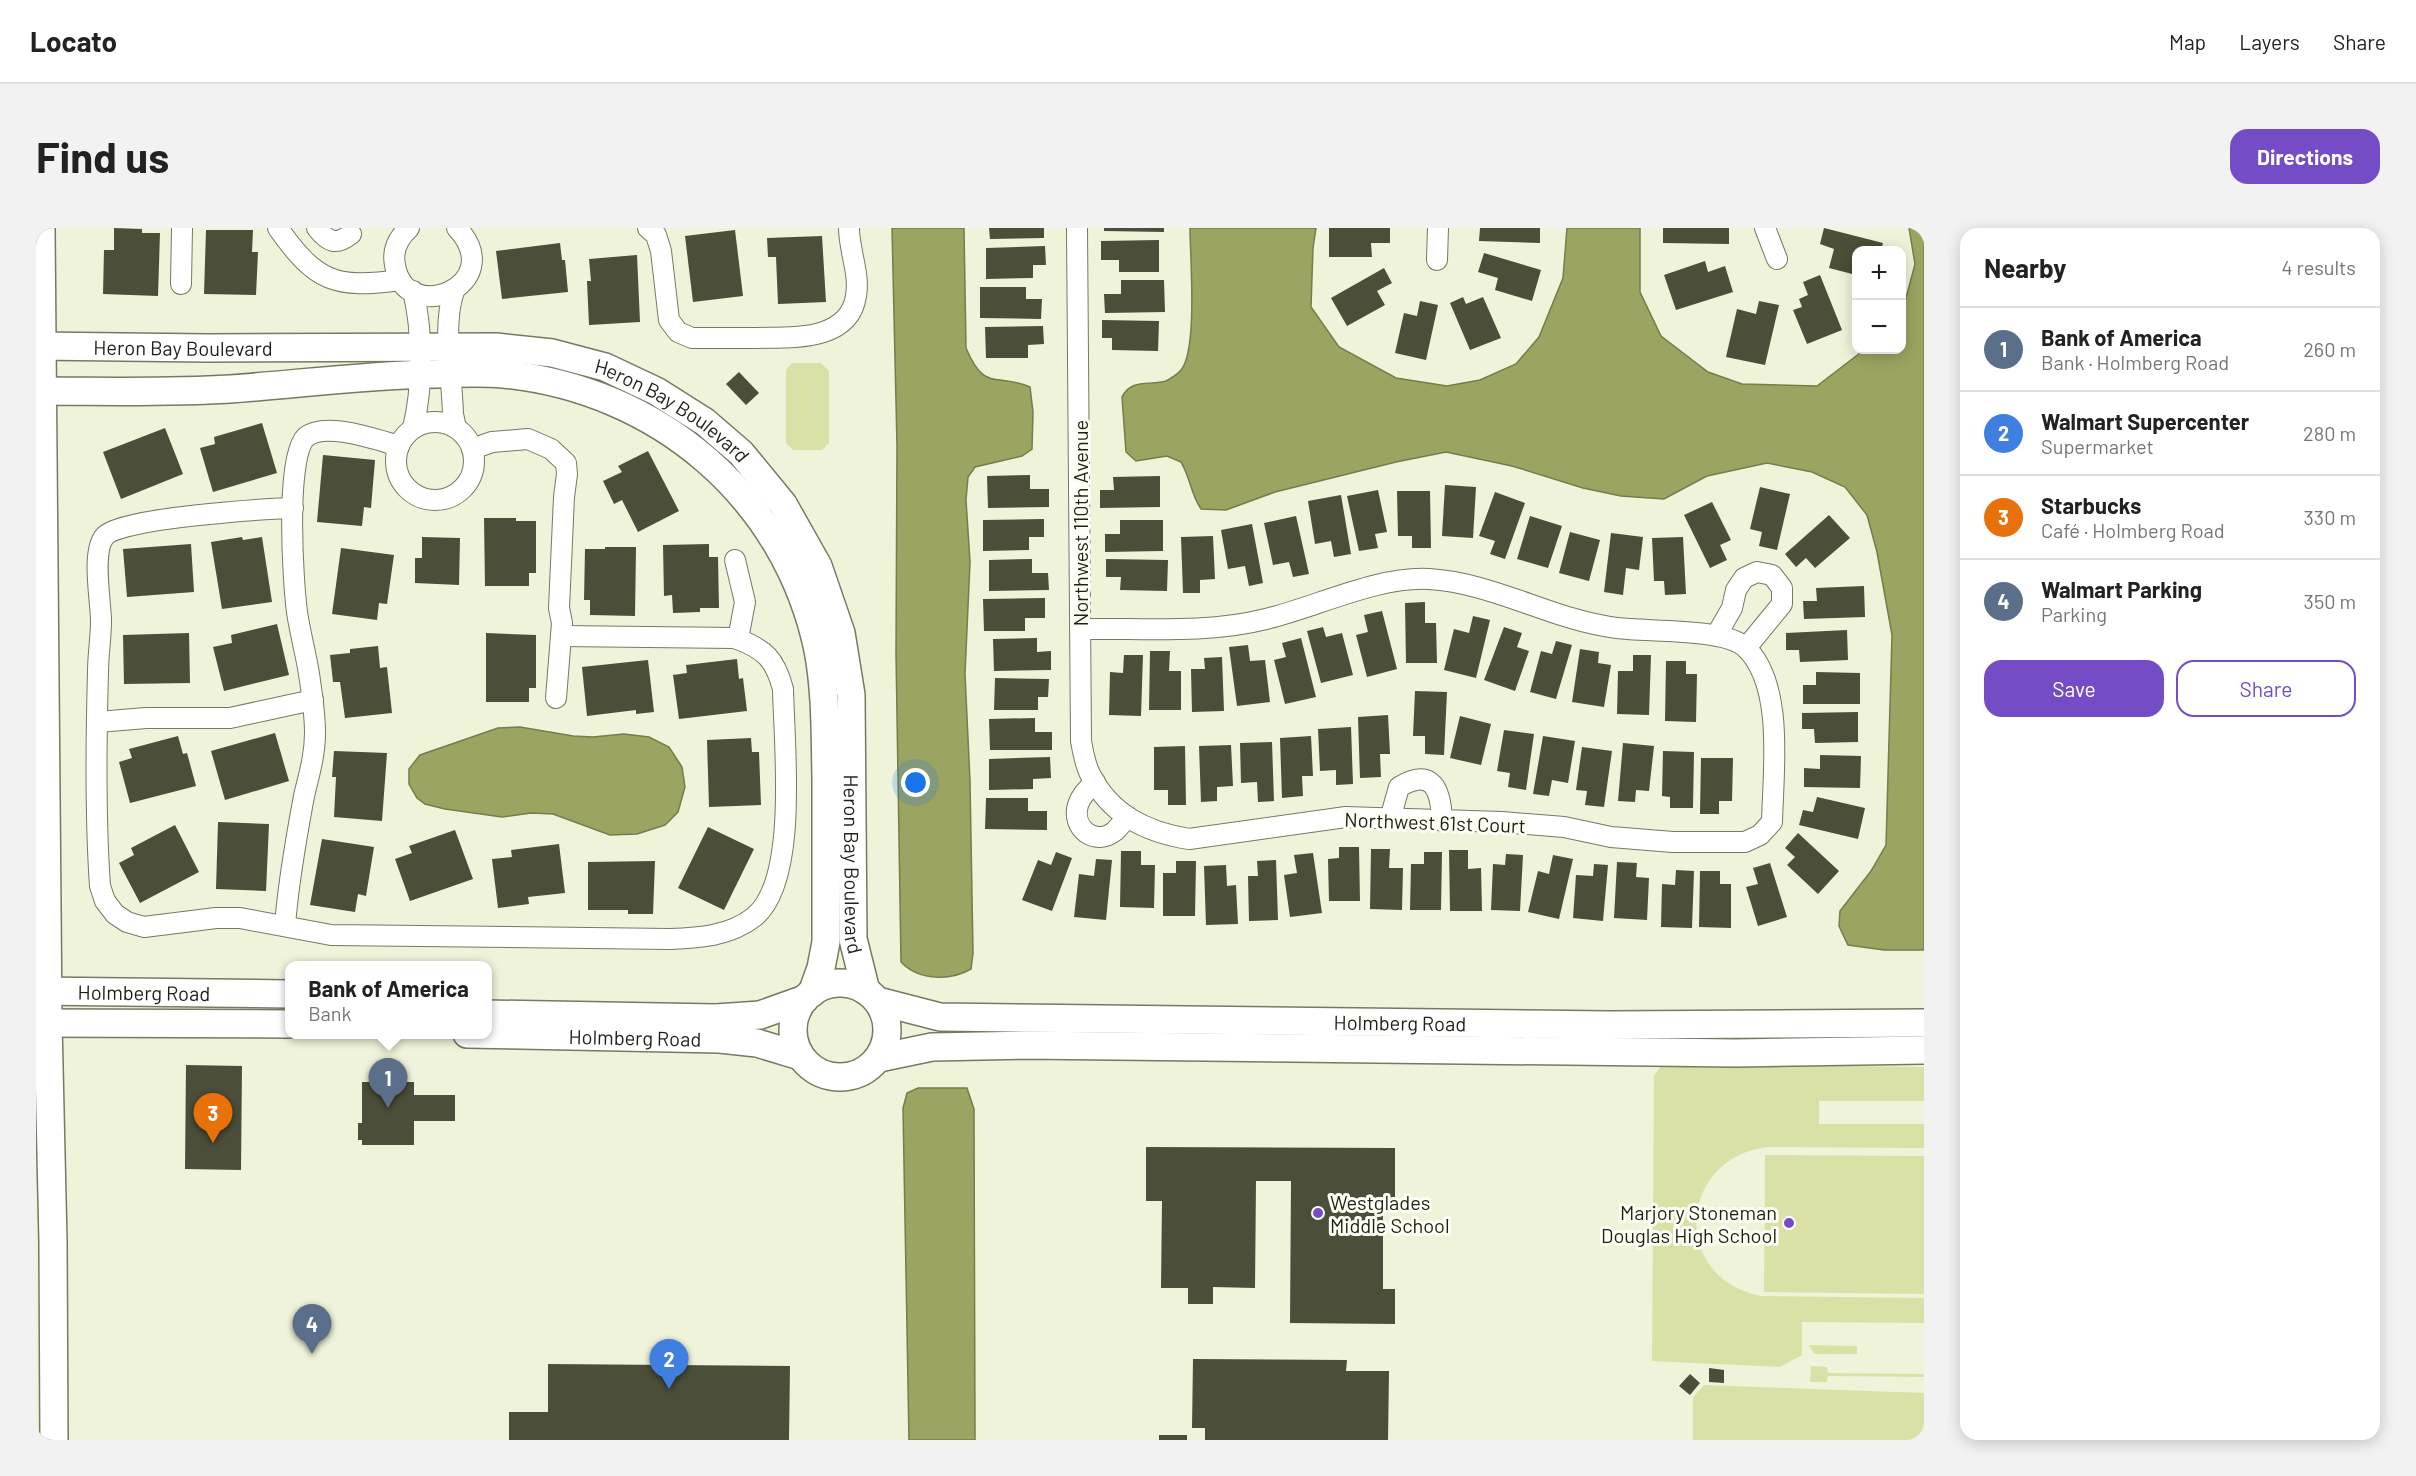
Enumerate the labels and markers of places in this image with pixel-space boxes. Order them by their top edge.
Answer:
pin: 1 [368,1058,408,1108]
pin: 3 [194,1094,232,1143]
place label: Westglades Middle School [1330,1190,1450,1237]
place label: Marjory Stoneman Douglas High School [1601,1200,1777,1247]
marker: Westglades Middle School [1311,1206,1325,1220]
marker: Marjory Stoneman Douglas High School [1782,1216,1796,1230]
pin: 4 [292,1304,332,1354]
pin: 2 [650,1340,688,1389]

